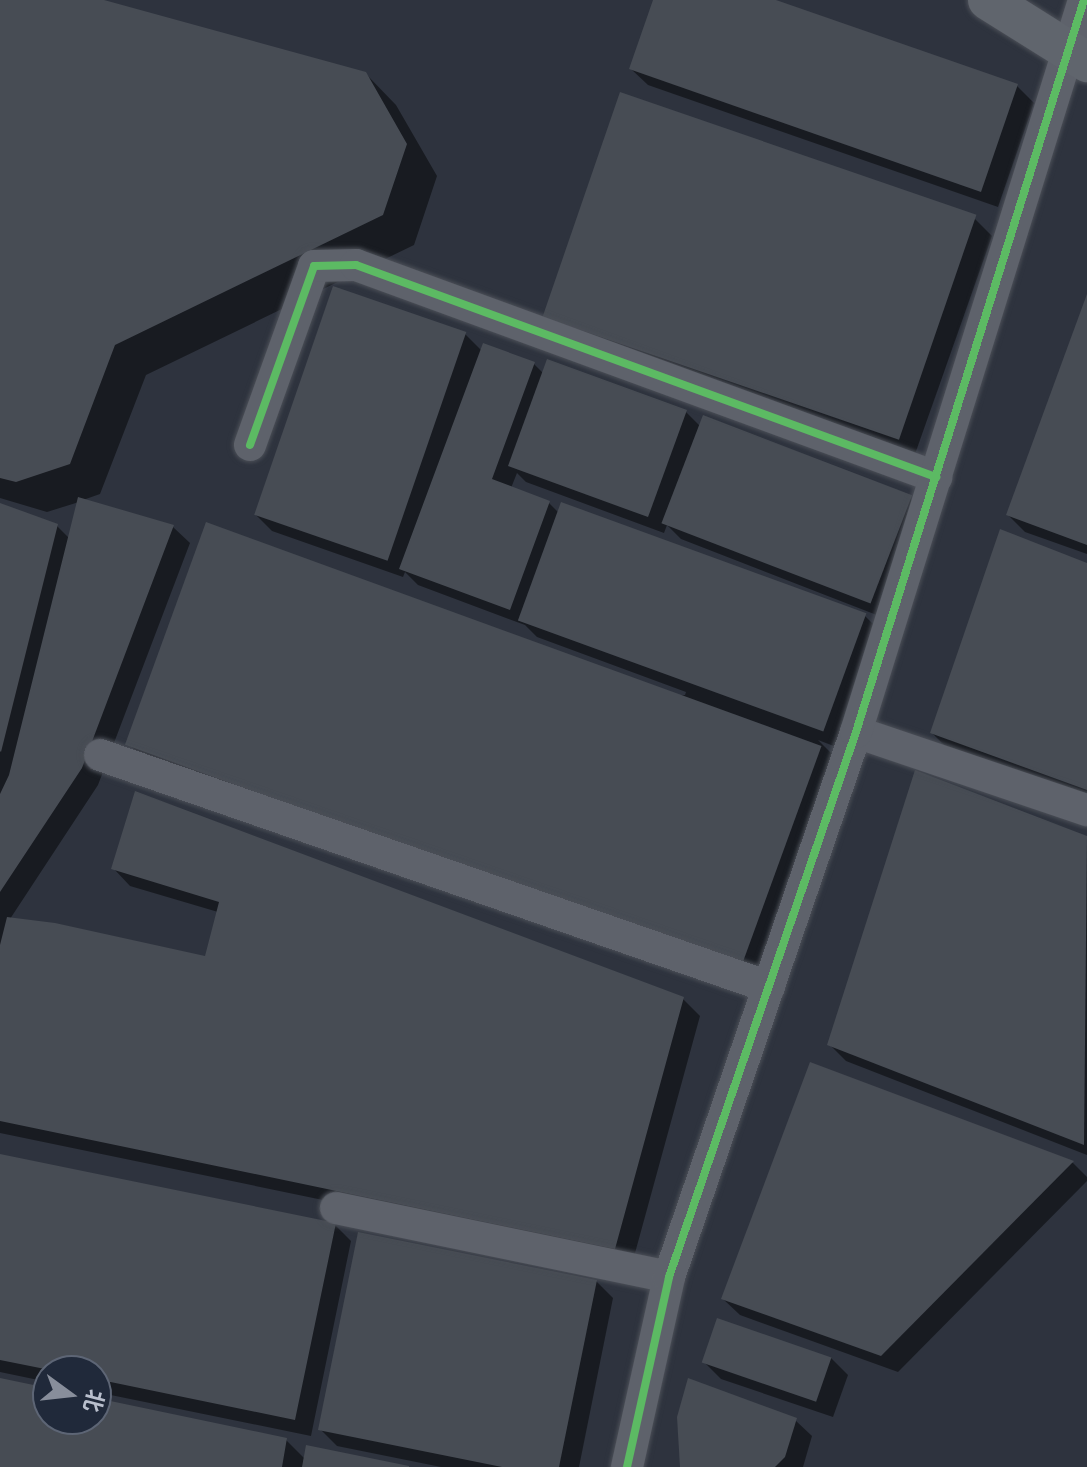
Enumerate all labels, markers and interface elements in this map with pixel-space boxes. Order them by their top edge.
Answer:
north arrow [32,1355,112,1435]
text: 北 [76,1386,111,1415]

